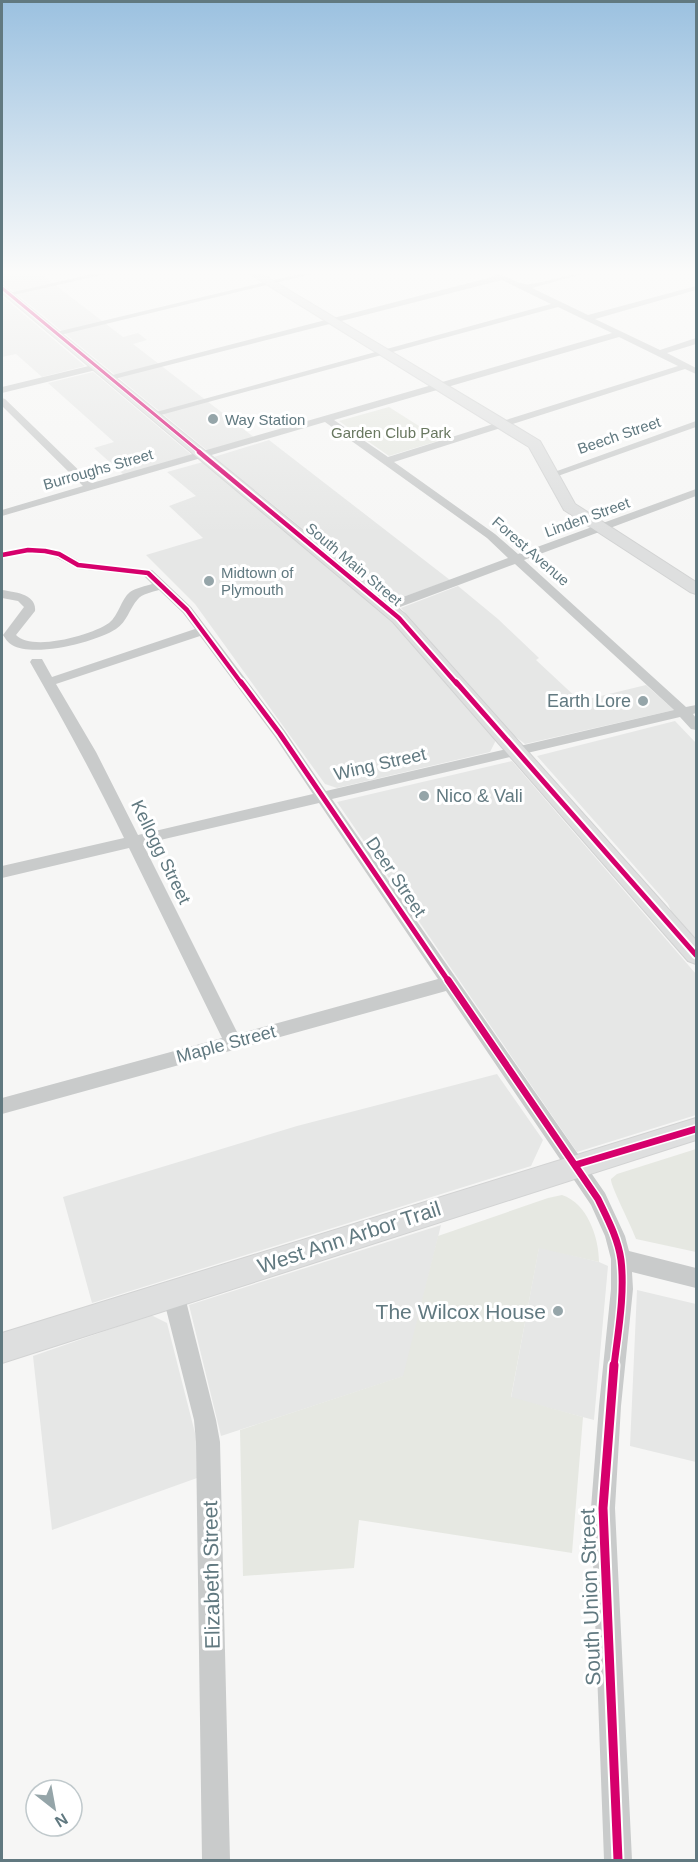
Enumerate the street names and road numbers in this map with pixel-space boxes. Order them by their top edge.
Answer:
street label: Beech Street [575,413,664,457]
street label: Burroughs Street [41,445,156,493]
street label: Linden Street [542,493,633,540]
street label: Forest Avenue [489,513,573,589]
street label: South Main Street [303,519,406,610]
street label: Wing Street [332,744,428,784]
street label: Kellogg Street [127,797,195,907]
street label: Deer Street [362,833,430,921]
street label: Maple Street [174,1021,278,1067]
street label: West Ann Arbor Trail [255,1197,443,1277]
street label: Elizabeth Street [198,1501,224,1649]
street label: South Union Street [575,1508,605,1686]

